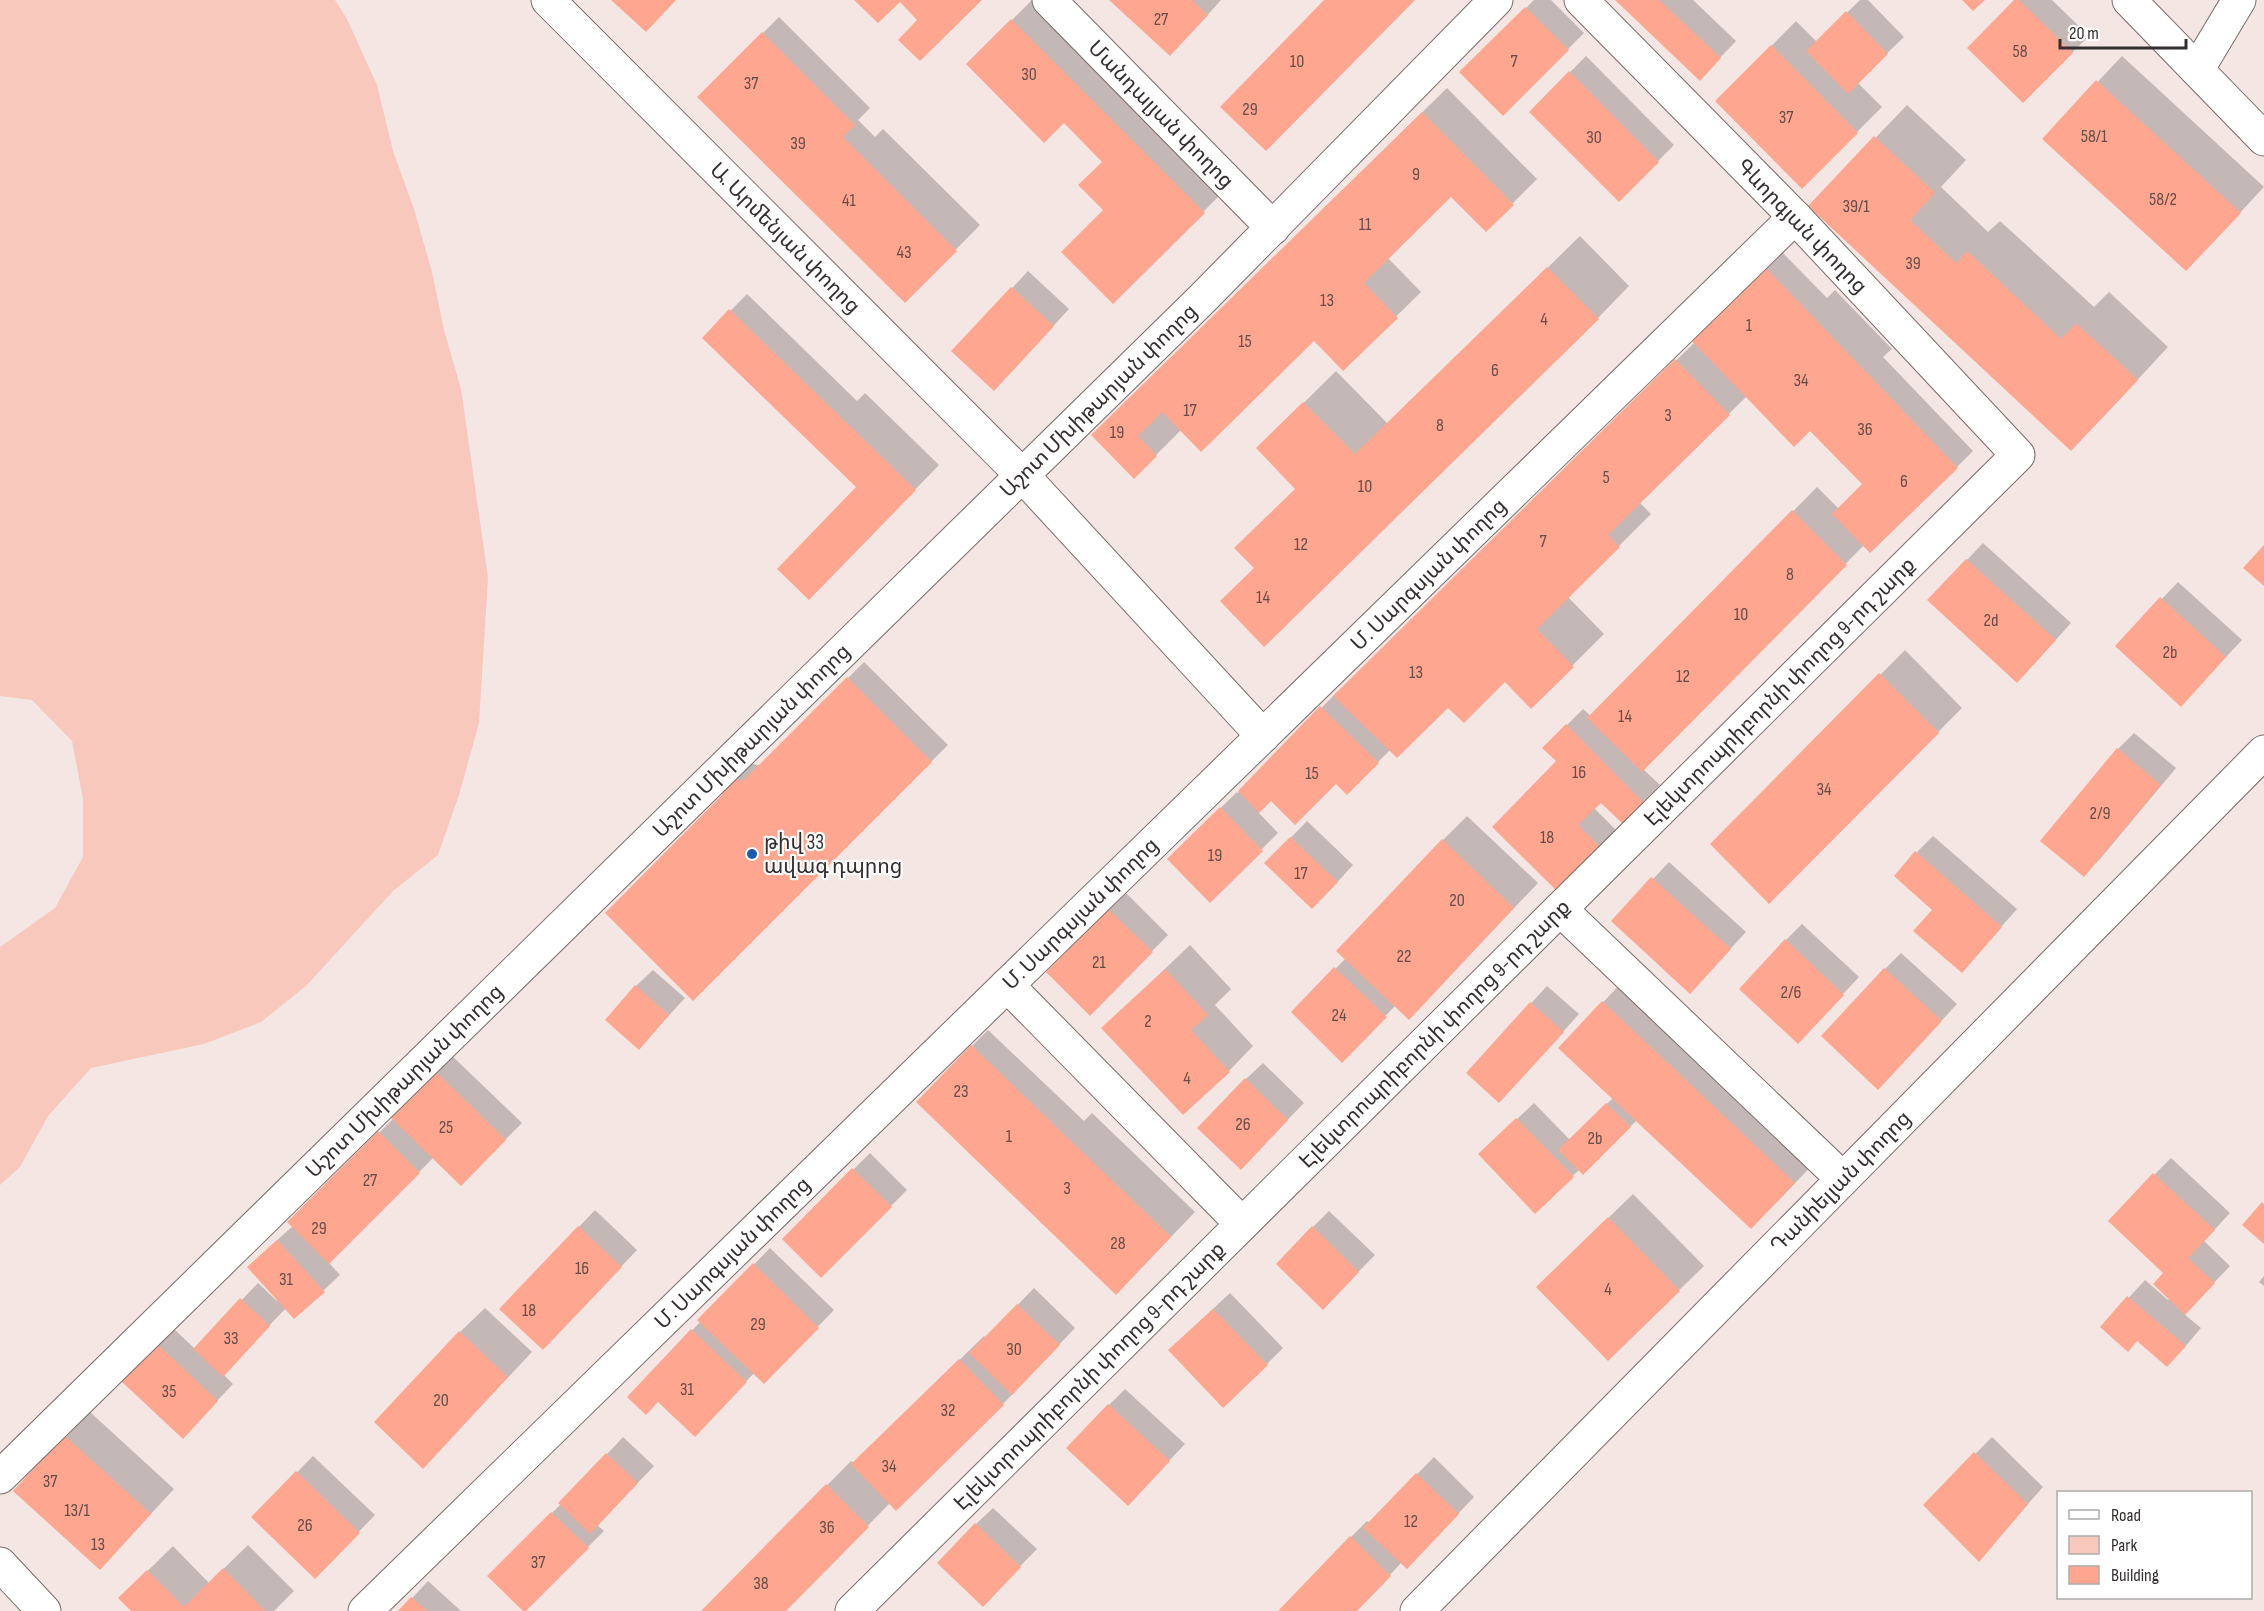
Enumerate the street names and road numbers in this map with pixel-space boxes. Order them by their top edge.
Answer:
street label: Մանդալյան փողոց [1083,35,1239,194]
street label: Գևորգյան փողոց [1731,154,1872,299]
street label: Ա. Արմենյան փողոց [704,157,866,319]
street label: Աշոտ Մխիթարյան փողոց [995,299,1203,503]
street label: Մ. Սարգսյան փողոց [1346,493,1512,656]
street label: Էլեկտրոպրիբորնի փողոց 9-րդ շարք [1639,552,1920,831]
street label: Աշոտ Մխիթարյան փողոց [648,639,855,843]
street label: Մ. Սարգսյան փողոց [998,833,1164,995]
street label: Էլեկտրոպրիբորնի փողոց 9-րդ շարք [1294,894,1575,1174]
street label: Աշոտ Մխիթարյան փողոց [301,979,508,1183]
street label: Դանիելյան փողոց [1765,1106,1916,1258]
street label: Մ. Սարգսյան փողոց [650,1172,816,1335]
street label: Էլեկտրոպրիբորնի փողոց 9-րդ շարք [949,1237,1230,1516]

